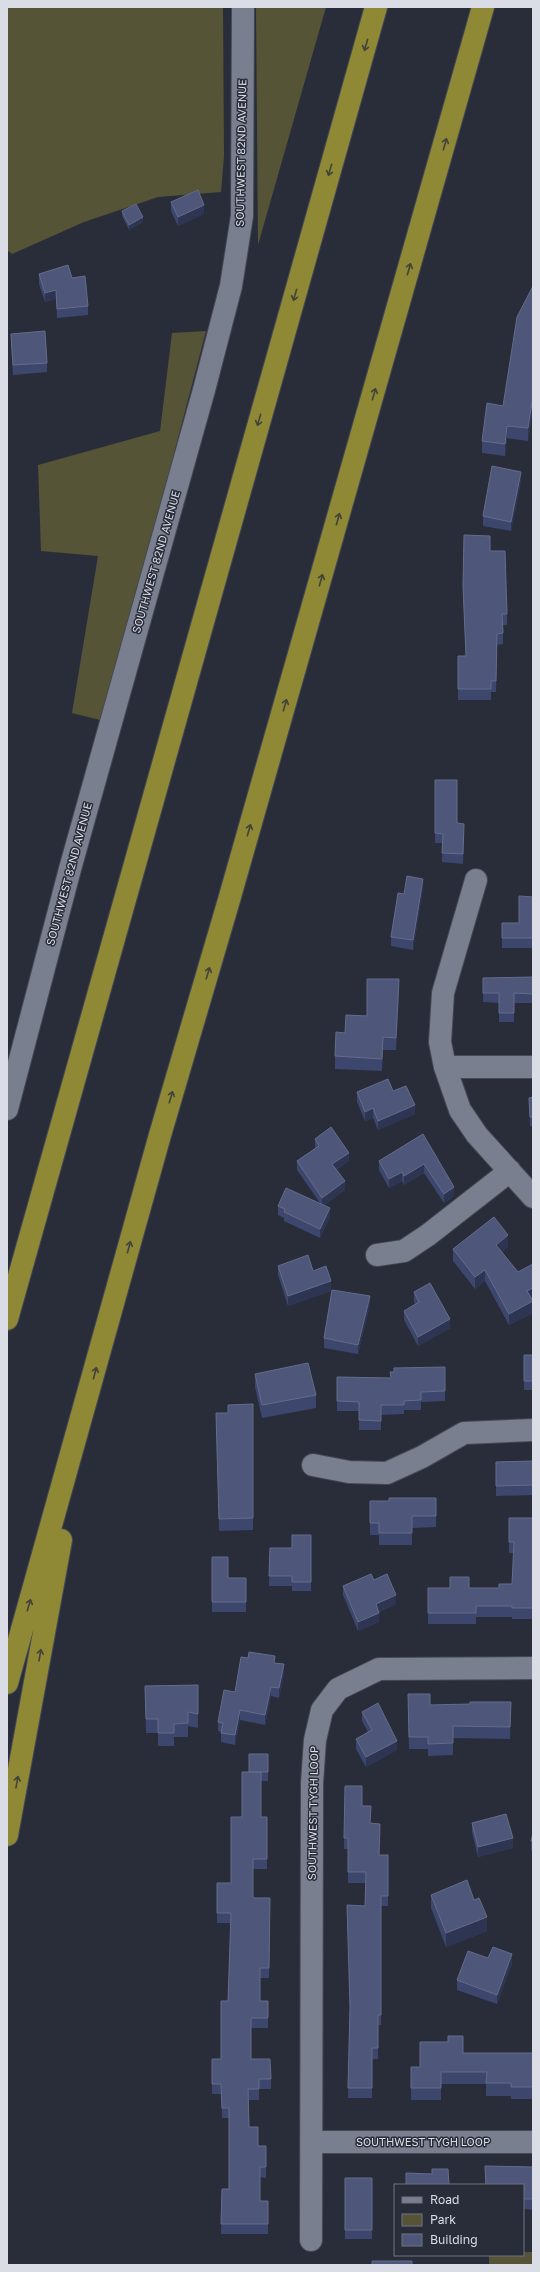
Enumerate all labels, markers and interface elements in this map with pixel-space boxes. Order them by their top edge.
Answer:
one-way arrow [362,38,369,51]
street label: SOUTHWEST 82ND AVENUE [233,79,248,227]
one-way arrow [442,138,449,151]
one-way arrow [326,163,333,176]
one-way arrow [406,263,413,276]
one-way arrow [291,288,298,301]
one-way arrow [371,388,378,401]
one-way arrow [255,413,262,426]
street label: SOUTHWEST 82ND AVENUE [129,489,182,635]
one-way arrow [335,513,342,526]
one-way arrow [318,574,325,587]
one-way arrow [282,699,289,712]
street label: SOUTHWEST 82ND AVENUE [43,801,94,947]
one-way arrow [246,824,253,837]
one-way arrow [205,966,212,979]
one-way arrow [168,1091,175,1104]
one-way arrow [126,1241,133,1254]
one-way arrow [91,1367,99,1380]
one-way arrow [26,1599,33,1612]
one-way arrow [36,1648,44,1661]
street label: SOUTHWEST TYGH LOOP [305,1746,320,1880]
one-way arrow [13,1776,21,1789]
street label: SOUTHWEST TYGH LOOP [356,2135,490,2148]
legend [394,2184,524,2256]
text: Road [430,2192,459,2207]
text: Park [430,2212,456,2227]
text: Building [430,2232,478,2247]

